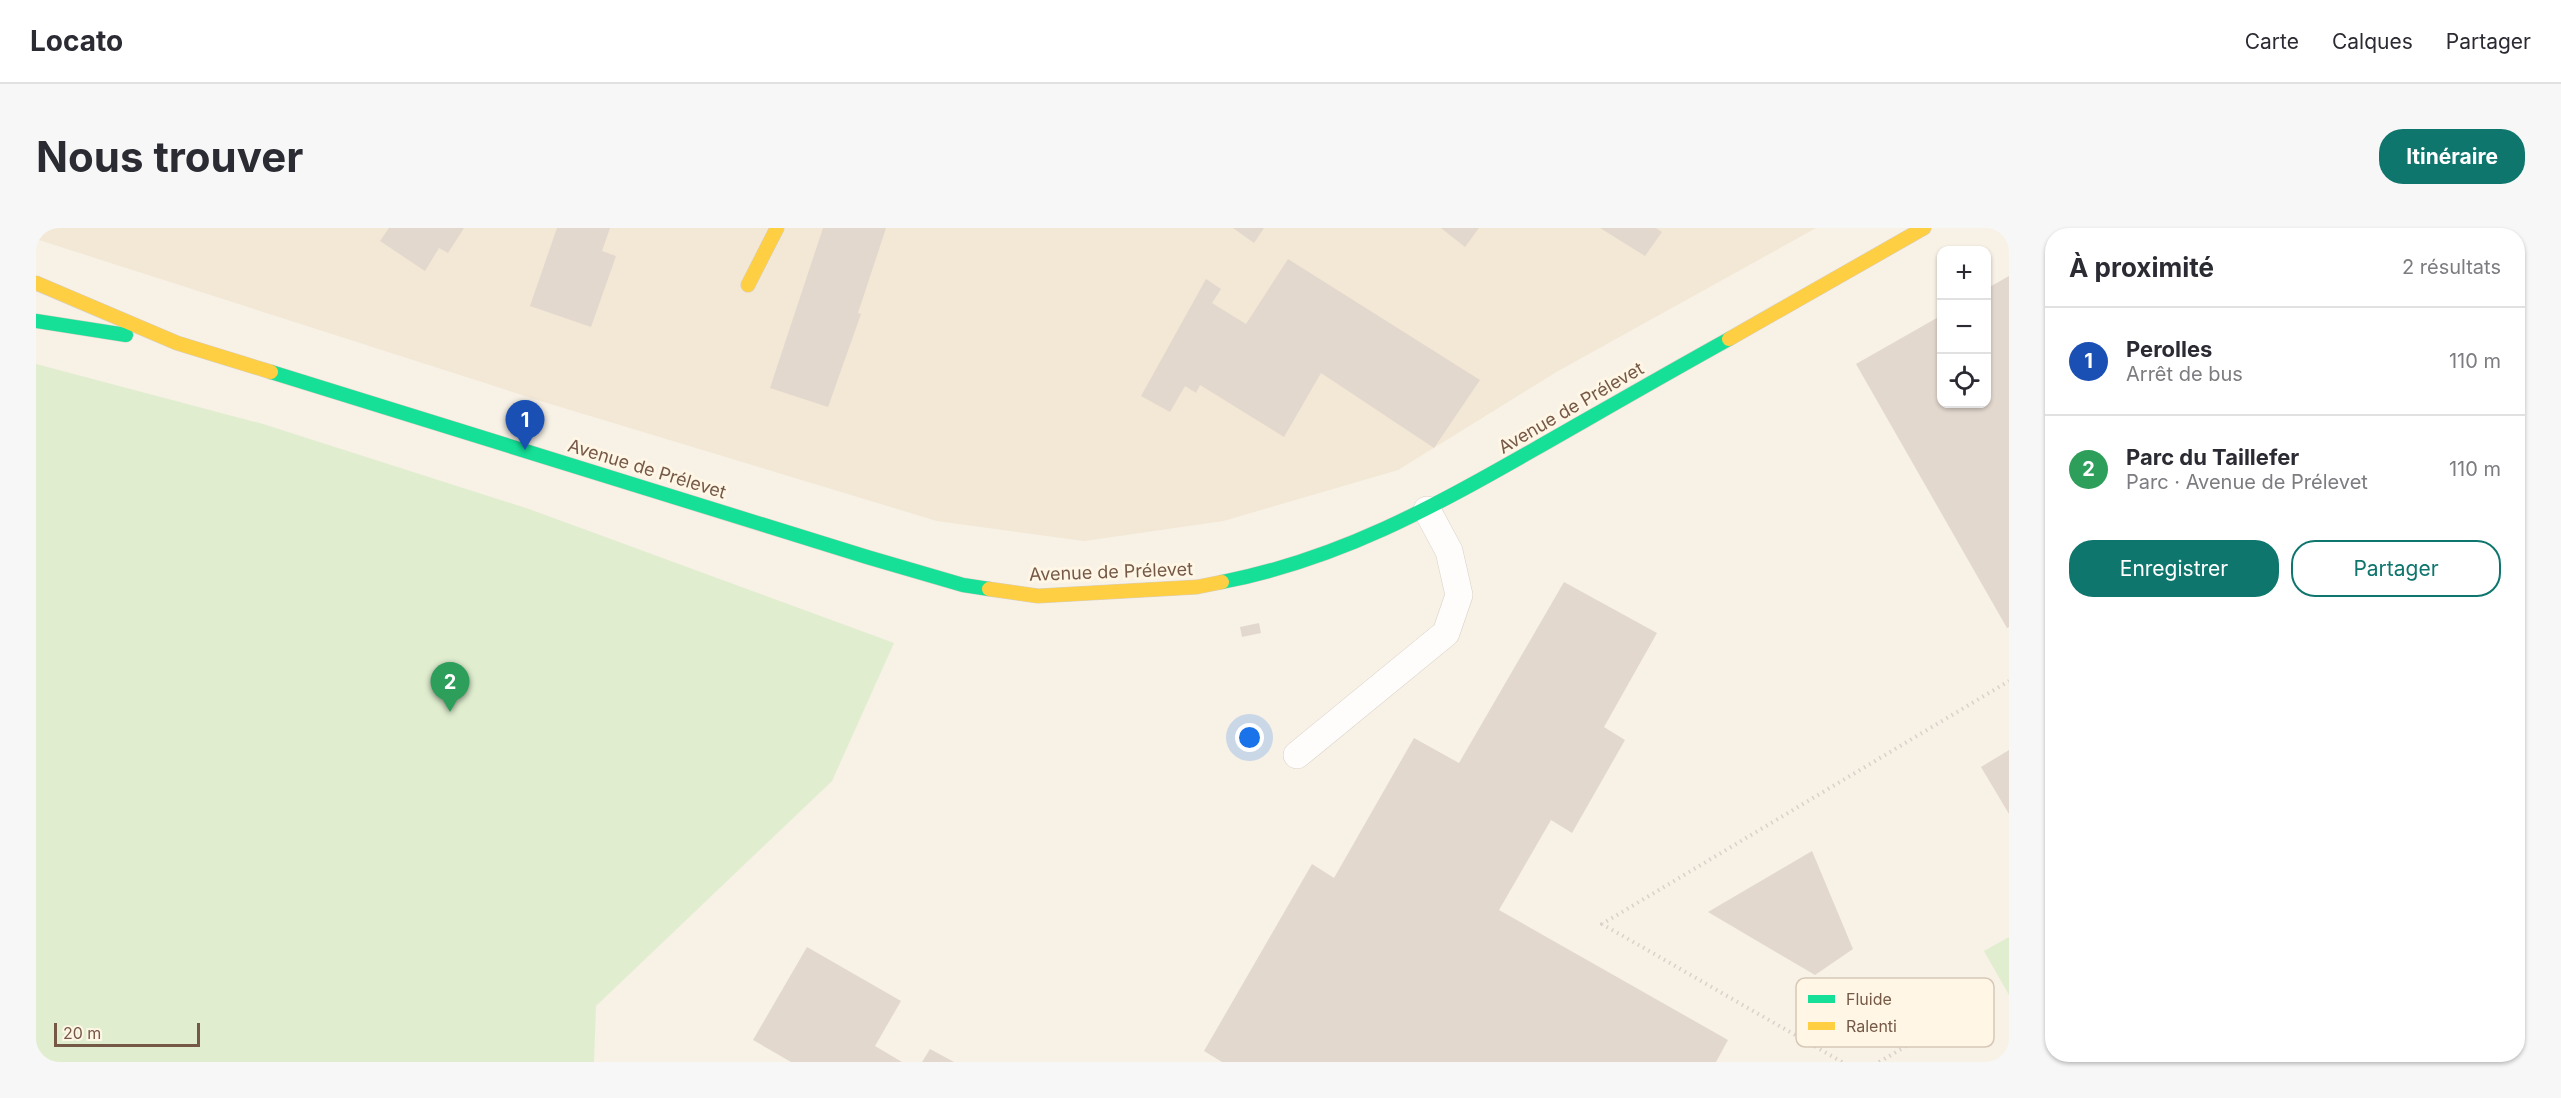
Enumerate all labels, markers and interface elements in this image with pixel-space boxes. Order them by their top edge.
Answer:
text: Locato [30,24,123,58]
text: Carte [2245,29,2299,54]
text: Calques [2332,29,2413,54]
text: Partager [2446,29,2531,54]
button: Itinéraire [2379,129,2525,184]
text: Nous trouver [36,131,303,182]
map controls [1937,246,1991,408]
button: + [1937,246,1991,300]
text: À proximité [2069,252,2214,283]
text: 2 résultats [2402,255,2501,279]
button: − [1937,300,1991,354]
text: Perolles [2126,336,2212,362]
text: 1 [2084,349,2093,373]
text: 110 m [2449,349,2501,373]
button: locate [1937,354,1991,408]
street label: Avenue de Prélevet [1494,357,1647,458]
text: Arrêt de bus [2126,362,2243,386]
pin: 1 [506,400,544,450]
street label: Avenue de Prélevet [566,435,729,503]
text: Parc du Taillefer [2126,444,2299,470]
text: 2 [2082,457,2095,481]
text: 110 m [2449,457,2501,481]
text: Parc · Avenue de Prélevet [2126,470,2368,494]
button: Enregistrer [2069,540,2279,597]
button: Partager [2291,540,2501,597]
street label: Avenue de Prélevet [1029,558,1193,585]
pin: 2 [430,662,470,712]
your location [1235,723,1264,752]
legend [1796,978,1994,1047]
text: Fluide [1846,989,1892,1009]
text: Ralenti [1846,1016,1897,1036]
scale bar [54,1020,200,1048]
text: 20 m [63,1023,101,1043]

